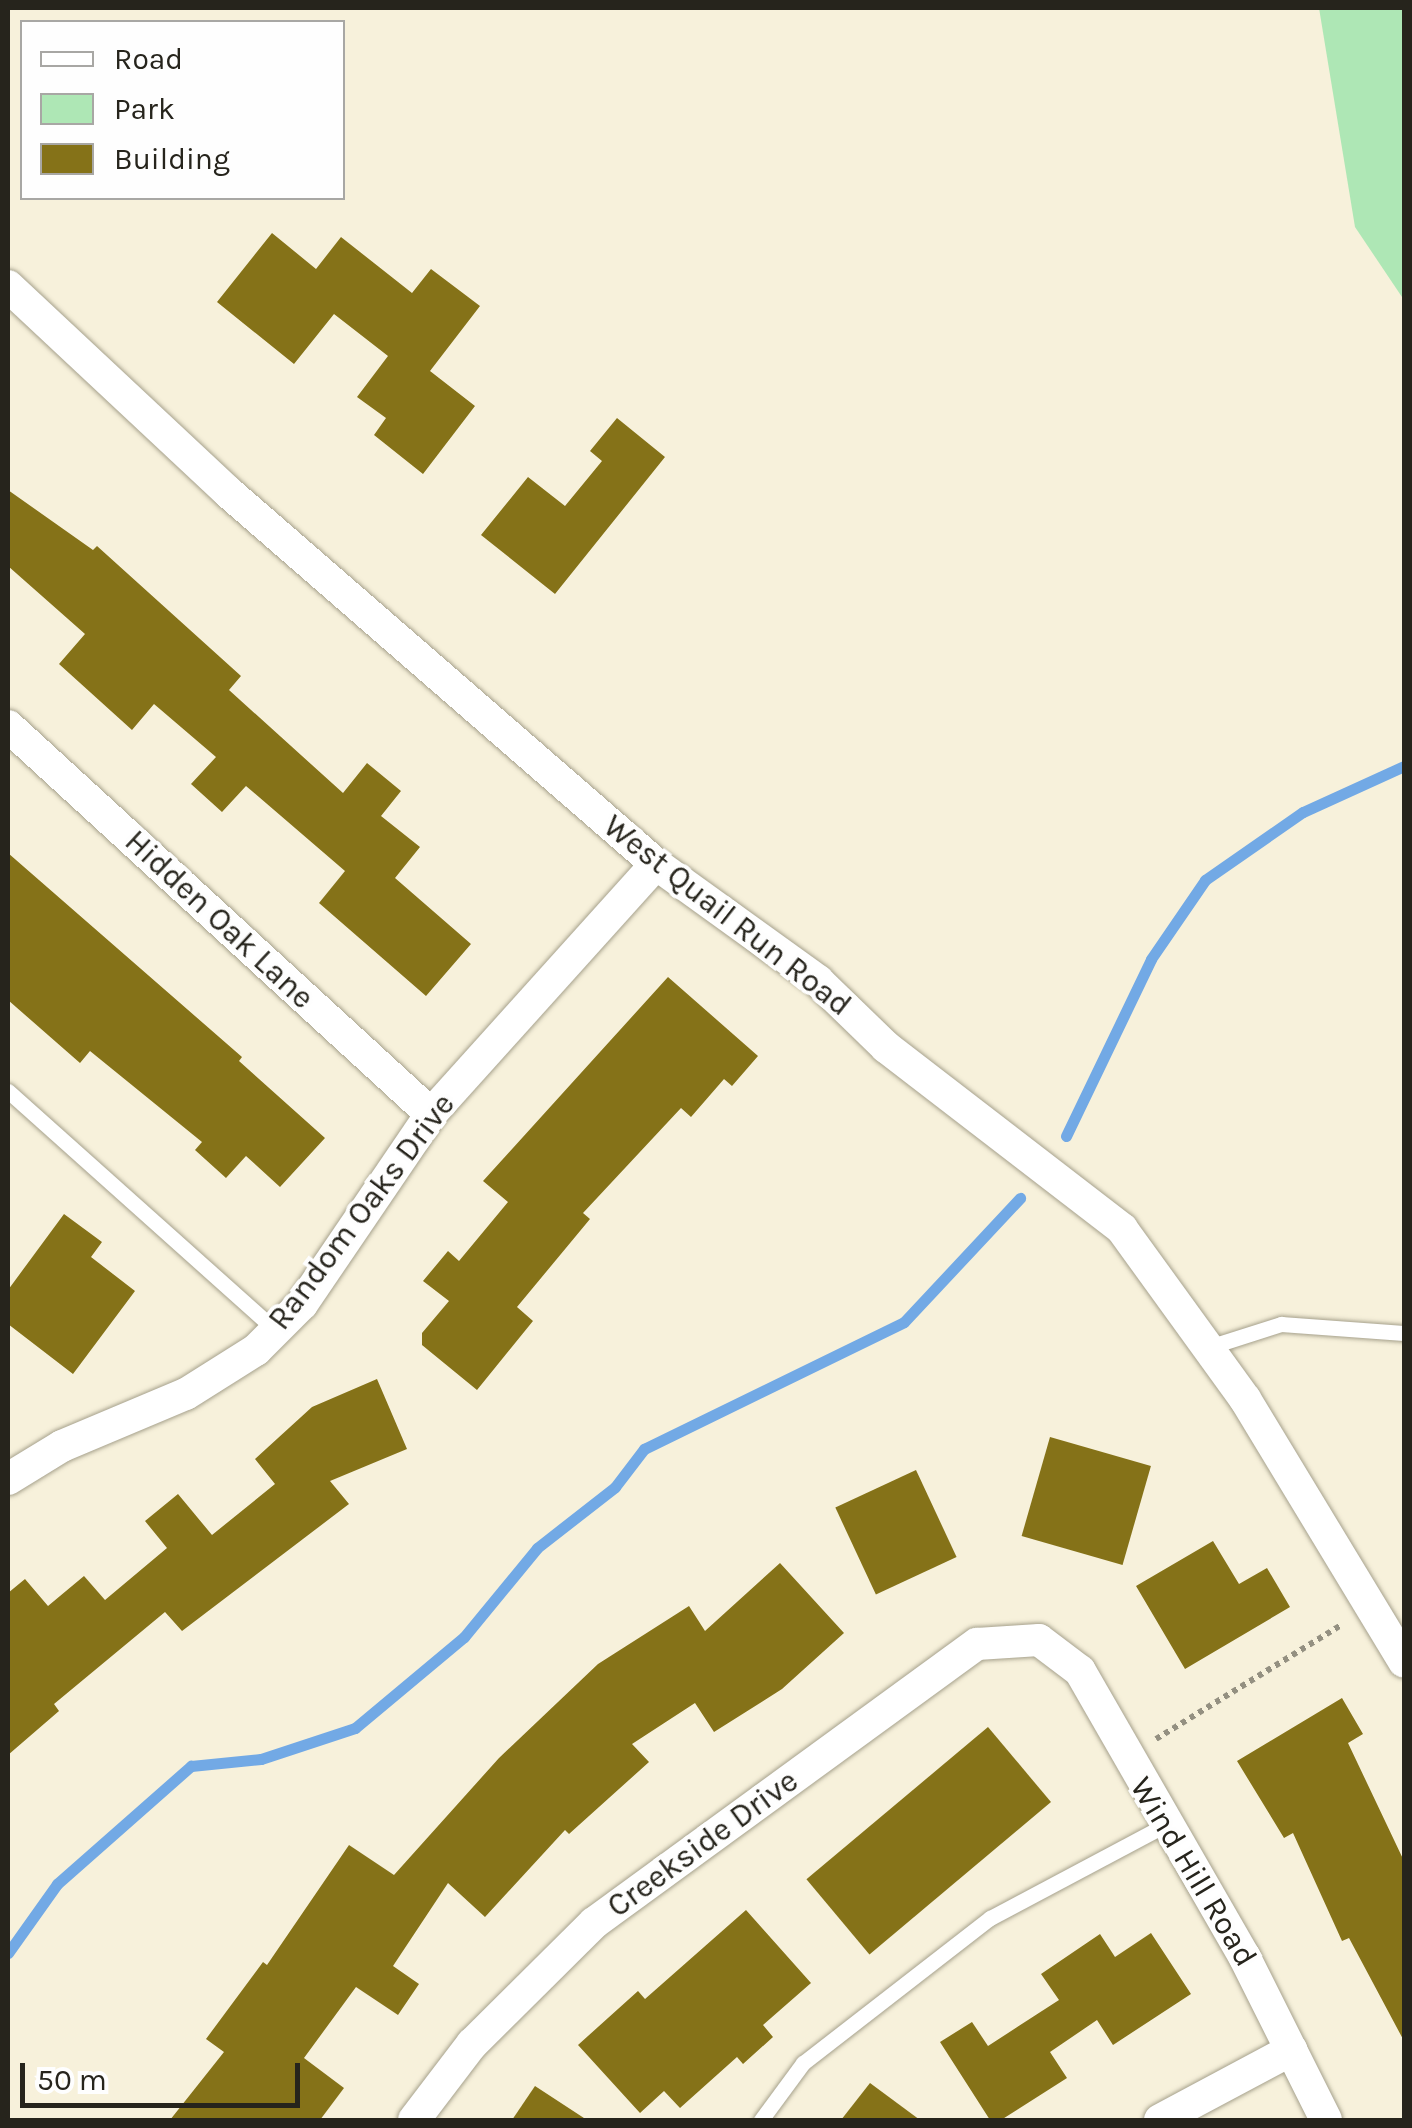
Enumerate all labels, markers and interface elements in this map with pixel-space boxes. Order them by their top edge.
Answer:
legend [20,20,345,200]
text: Road [114,41,183,77]
text: Park [114,91,175,127]
text: Building [114,141,230,177]
street label: West Quail Run Road [595,807,859,1025]
street label: Hidden Oak Lane [117,823,321,1017]
street label: Random Oaks Drive [261,1086,463,1338]
street label: Creekside Drive [600,1762,806,1926]
street label: Wind Hill Road [1121,1770,1265,1974]
scale bar [25,2043,305,2105]
text: 50 m [37,2062,107,2098]

